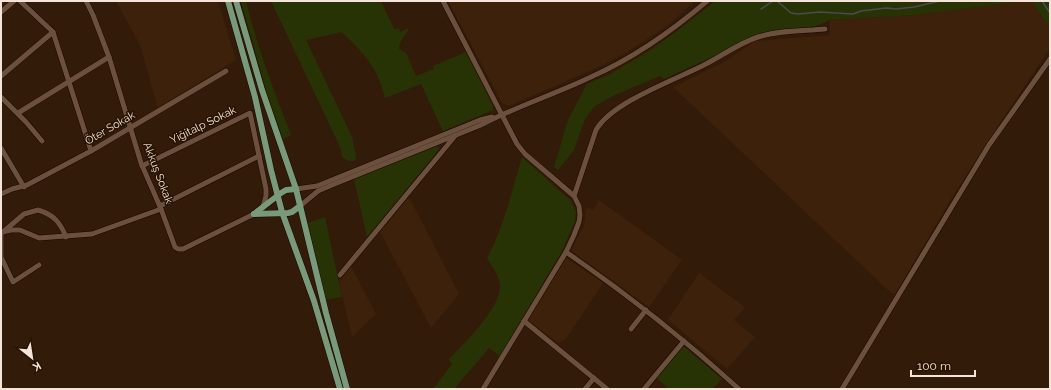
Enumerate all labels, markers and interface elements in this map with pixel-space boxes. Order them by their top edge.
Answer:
street label: Yiğitalp Sokak [168,103,238,147]
street label: Öter Sokak [83,108,137,148]
street label: Akkuş Sokak [140,141,176,206]
north arrow [12,338,52,378]
scale bar [911,352,975,378]
text: K [30,359,43,374]
text: 100 m [917,359,951,373]

